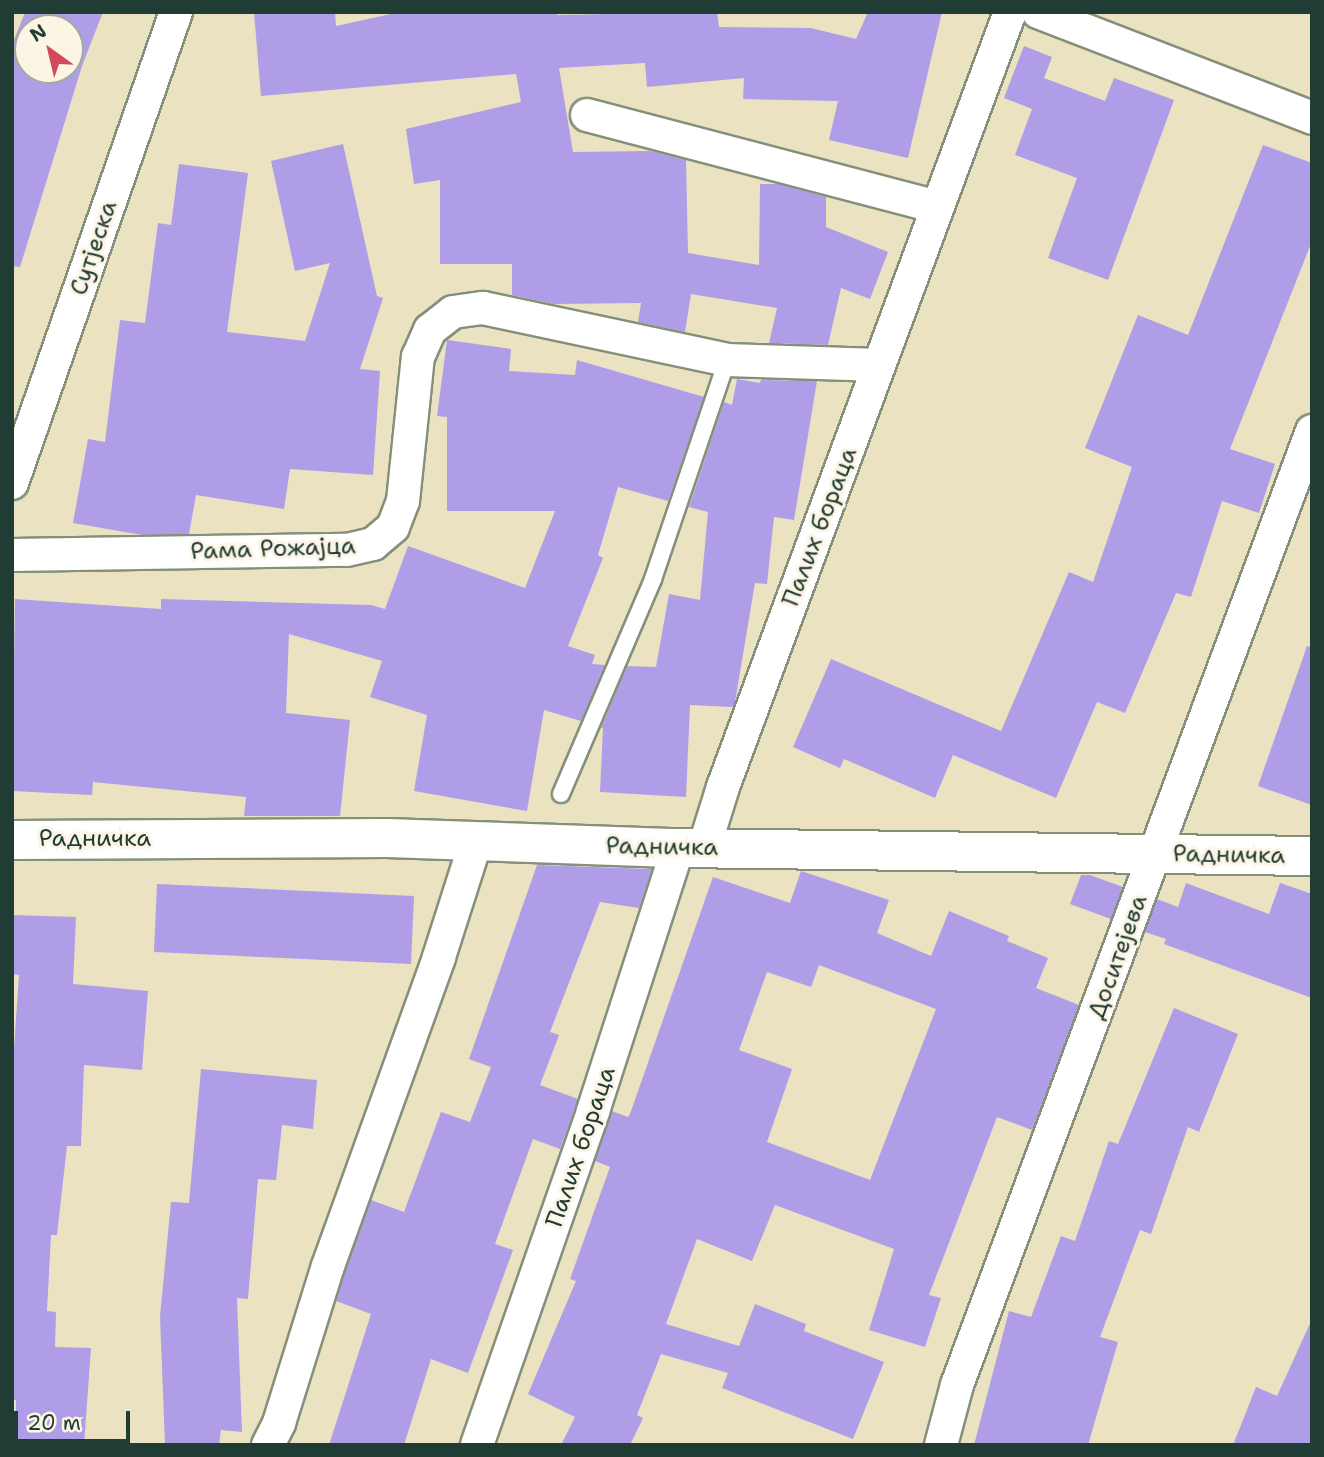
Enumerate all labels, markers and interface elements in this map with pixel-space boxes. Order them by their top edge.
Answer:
north arrow [14,14,84,84]
text: N [25,18,51,47]
street label: Сутјеска [64,197,124,299]
street label: Палих бораца [776,443,864,611]
street label: Рама Рожајца [190,532,356,566]
street label: Радничка [39,825,151,853]
street label: Радничка [606,832,718,862]
street label: Радничка [1173,840,1285,870]
street label: Доситејева [1082,891,1154,1023]
street label: Палих бораца [540,1063,622,1231]
scale bar [18,1398,133,1442]
text: 20 m [27,1409,81,1437]

